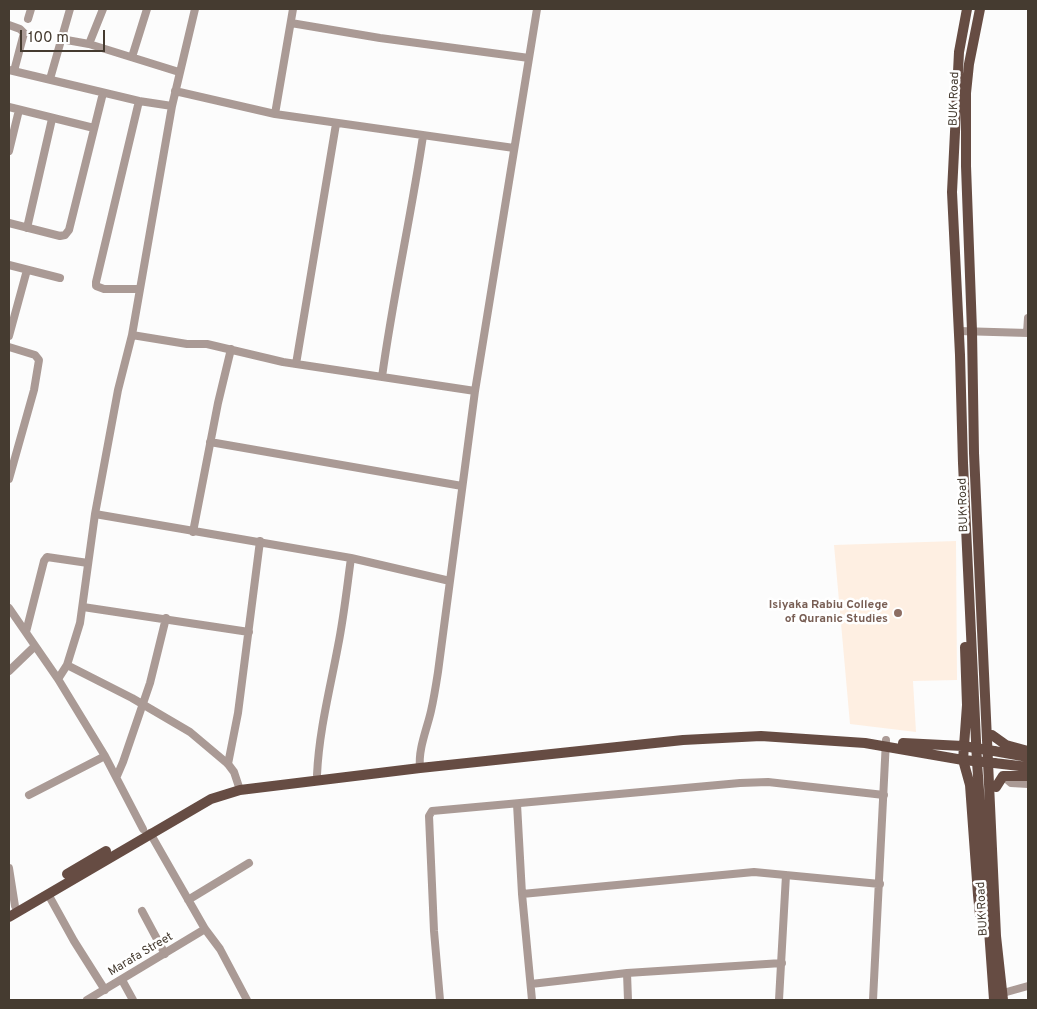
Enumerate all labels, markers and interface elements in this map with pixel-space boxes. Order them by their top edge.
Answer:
scale bar [22,20,108,52]
text: 100 m [28,29,69,48]
street label: BUK Road [947,71,963,127]
street label: BUK Road [956,477,972,533]
place label: Isiyaka Rabiu College of Quranic Studies [769,599,888,627]
marker: Isiyaka Rabiu College of Quranic Studies [892,607,904,619]
street label: BUK Road [974,881,992,937]
street label: Marafa Street [106,930,176,980]

